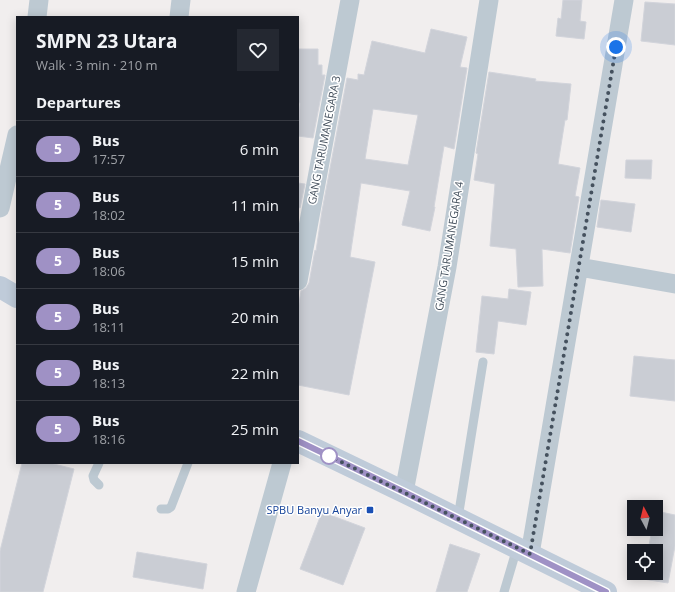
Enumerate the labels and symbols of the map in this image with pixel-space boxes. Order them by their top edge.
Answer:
your location [606,37,626,57]
street label: GANG TARUMANEGARA 3 [304,74,343,206]
street label: GANG TARUMANEGARA 4 [431,179,466,312]
unlabelled marker [320,447,338,465]
north arrow [627,500,663,536]
place label: SPBU Banyu Anyar [266,502,363,517]
marker: SPBU Banyu Anyar [365,505,375,515]

